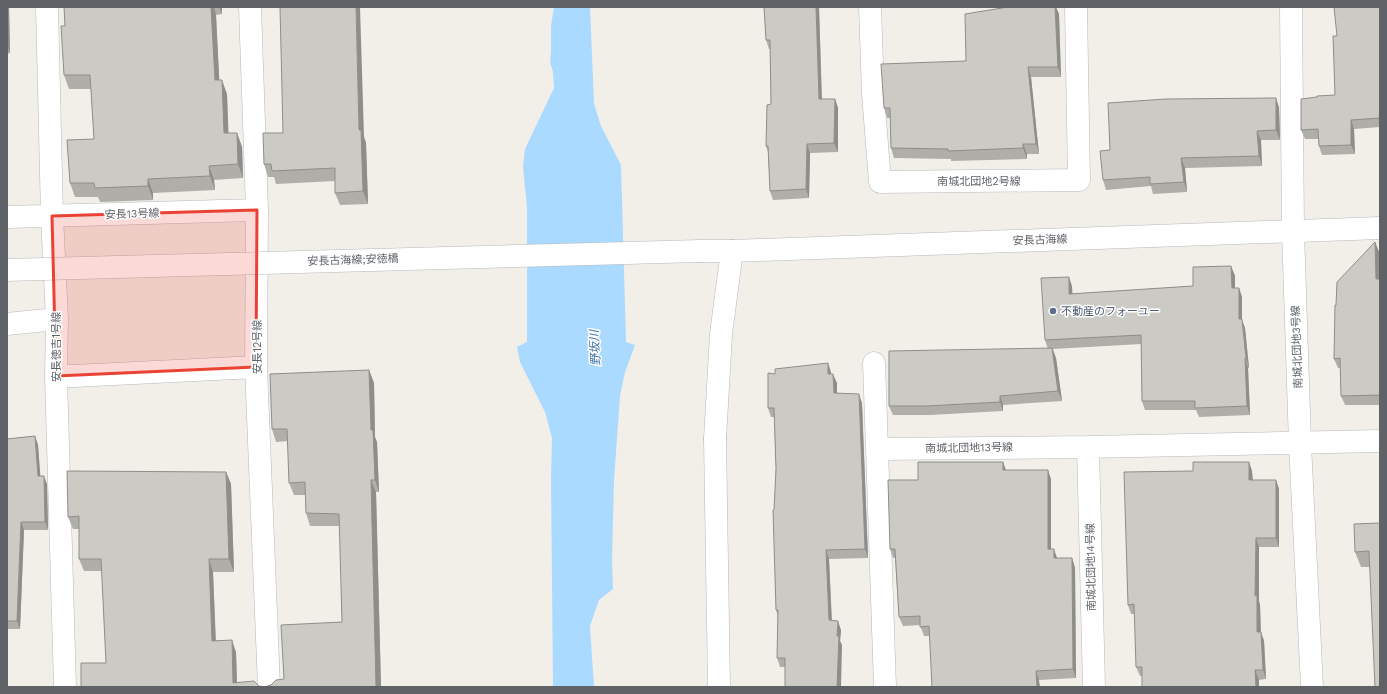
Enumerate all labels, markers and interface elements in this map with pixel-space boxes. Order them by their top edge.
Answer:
street label: 南城北団地2号線 [937,175,1021,188]
street label: 安長13号線 [104,207,160,221]
street label: 安長古海線 [1012,233,1068,247]
street label: 安長古海線;安徳橋 [307,252,399,268]
place label: 不動産のフォーユー [1061,305,1160,318]
street label: 南城北団地3号線 [1289,305,1305,389]
marker: 不動産のフォーユー [1048,306,1058,316]
street label: 安長徳吉1号線 [50,312,63,382]
street label: 安長12号線 [251,320,264,374]
water label: 野坂川 [587,328,603,366]
street label: 南城北団地13号線 [925,441,1013,455]
street label: 南城北団地14号線 [1084,523,1098,611]

